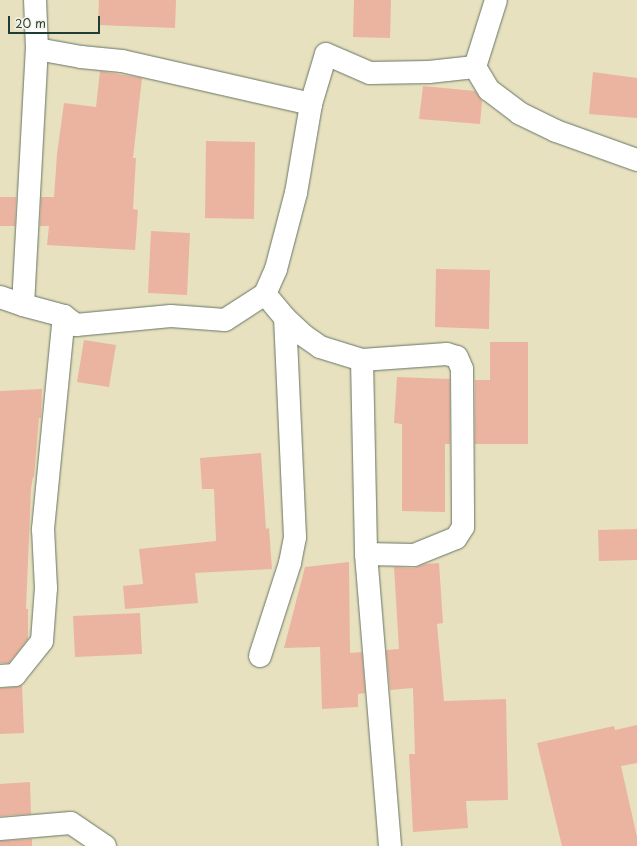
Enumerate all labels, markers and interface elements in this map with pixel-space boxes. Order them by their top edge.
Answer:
scale bar [10,8,102,34]
text: 20 m [15,14,46,32]

